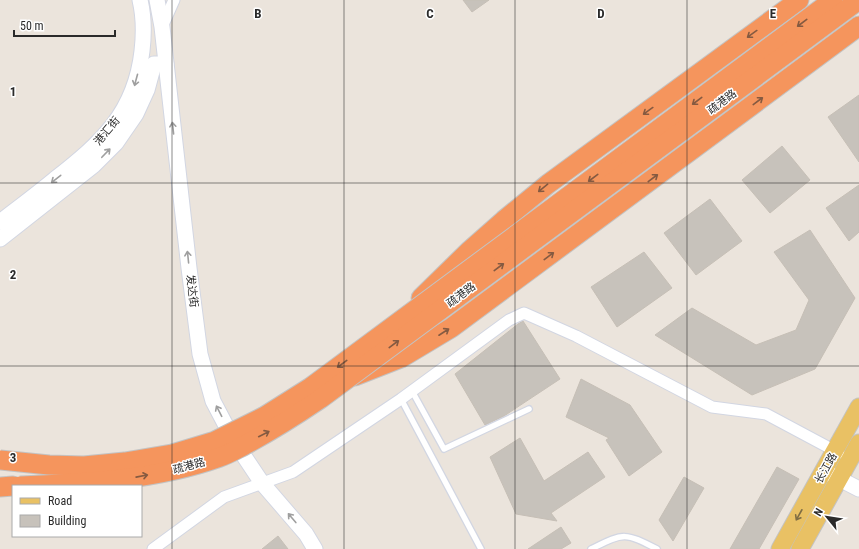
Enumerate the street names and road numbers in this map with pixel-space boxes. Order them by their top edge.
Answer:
street label: 疏港路 [705,87,739,117]
street label: 港汇街 [91,114,123,148]
street label: 发达街 [184,274,200,308]
street label: 疏港路 [444,280,478,310]
street label: 长江路 [812,450,840,486]
street label: 疏港路 [171,455,207,477]

